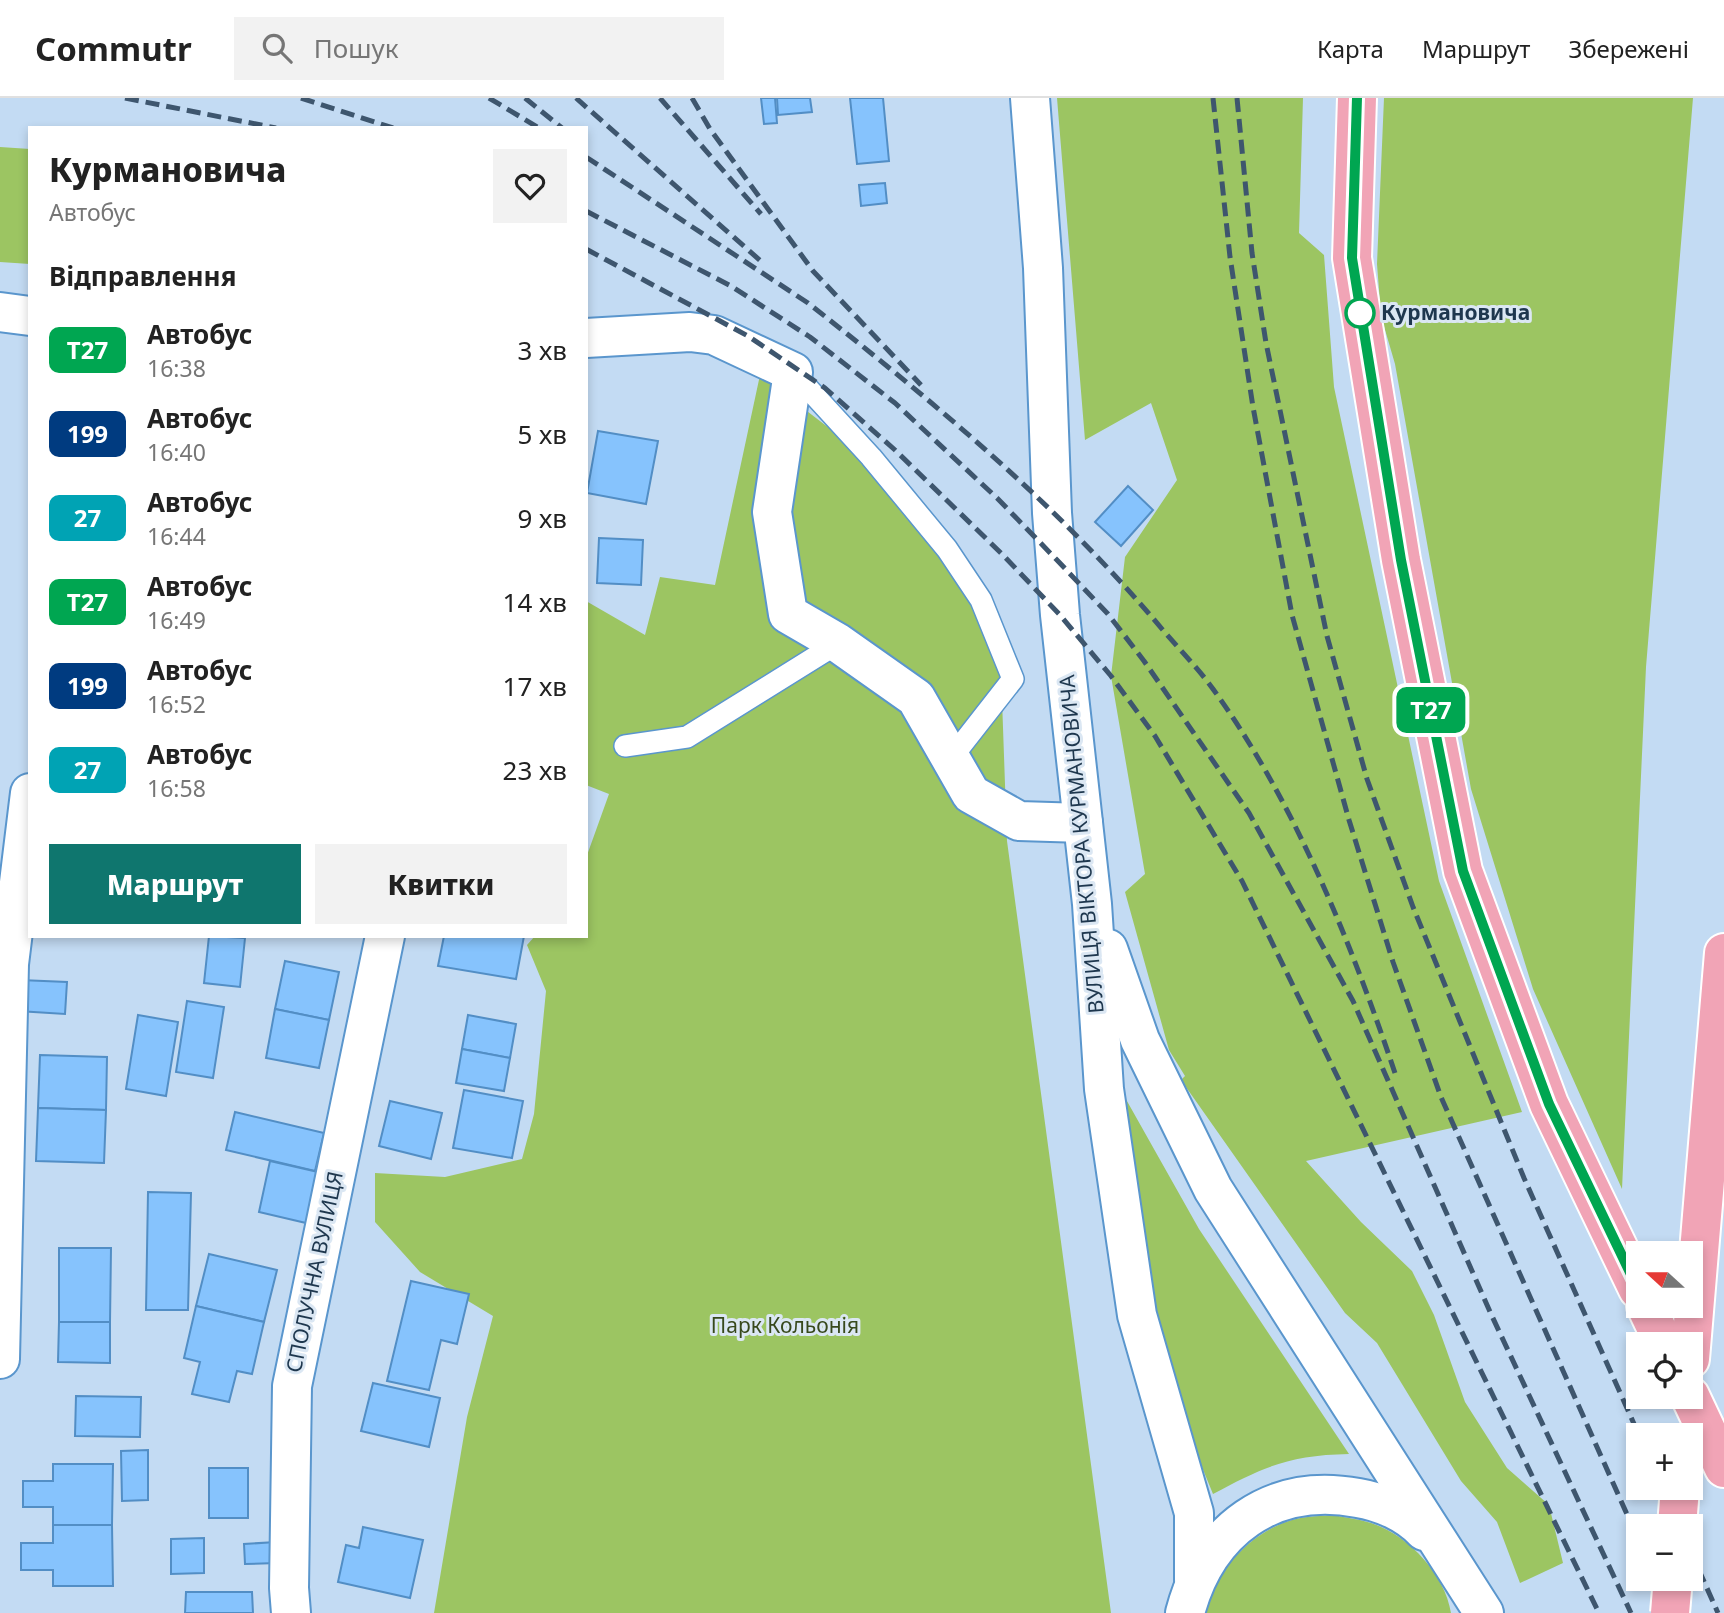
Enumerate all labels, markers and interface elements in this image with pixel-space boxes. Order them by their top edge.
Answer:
search box [234,17,724,80]
text: Commutr [35,26,192,71]
icon: search [258,29,296,67]
text: Пошук [314,30,398,66]
text: Карта [1317,32,1384,65]
text: Маршрут [1422,32,1530,65]
text: Збережені [1568,32,1689,65]
text: Курмановича [49,147,286,192]
button: heart [493,149,567,223]
text: Автобус [49,196,136,228]
text: Відправлення [49,258,236,294]
marker: Курмановича [1345,298,1375,328]
place label: Курмановича [1381,298,1530,326]
text: Автобус [147,316,252,352]
text: 3 хв [517,332,567,368]
text: Т27 [67,333,108,366]
text: 16:38 [147,352,206,384]
text: Автобус [147,400,252,436]
text: 5 хв [517,416,567,452]
text: 199 [67,417,108,450]
text: 16:40 [147,436,206,468]
text: Автобус [147,484,252,520]
text: 9 хв [517,500,567,536]
text: 27 [74,501,101,534]
text: 16:44 [147,520,206,552]
text: Автобус [147,568,252,604]
text: 14 хв [503,584,567,620]
text: Т27 [67,585,108,618]
text: 16:49 [147,604,206,636]
text: Автобус [147,652,252,688]
text: 17 хв [503,668,567,704]
text: 199 [67,669,108,702]
street label: ВУЛИЦЯ ВІКТОРА КУРМАНОВИЧА [1052,673,1110,1015]
line badge: Т27 [1391,687,1471,733]
text: 16:52 [147,688,206,720]
text: Т27 [1410,693,1452,726]
text: Автобус [147,736,252,772]
text: 23 хв [503,752,567,788]
text: 27 [74,753,101,786]
text: 16:58 [147,772,206,804]
button: Маршрут [49,844,301,924]
button: Квитки [315,844,567,924]
street label: СПОЛУЧНА ВУЛИЦЯ [279,1169,349,1375]
north arrow [1626,1241,1703,1318]
map controls [1626,1241,1703,1591]
park label: Парк Кольонія [711,1311,859,1339]
button: locate [1626,1332,1703,1409]
button: + [1626,1423,1703,1500]
button: − [1626,1514,1703,1591]

